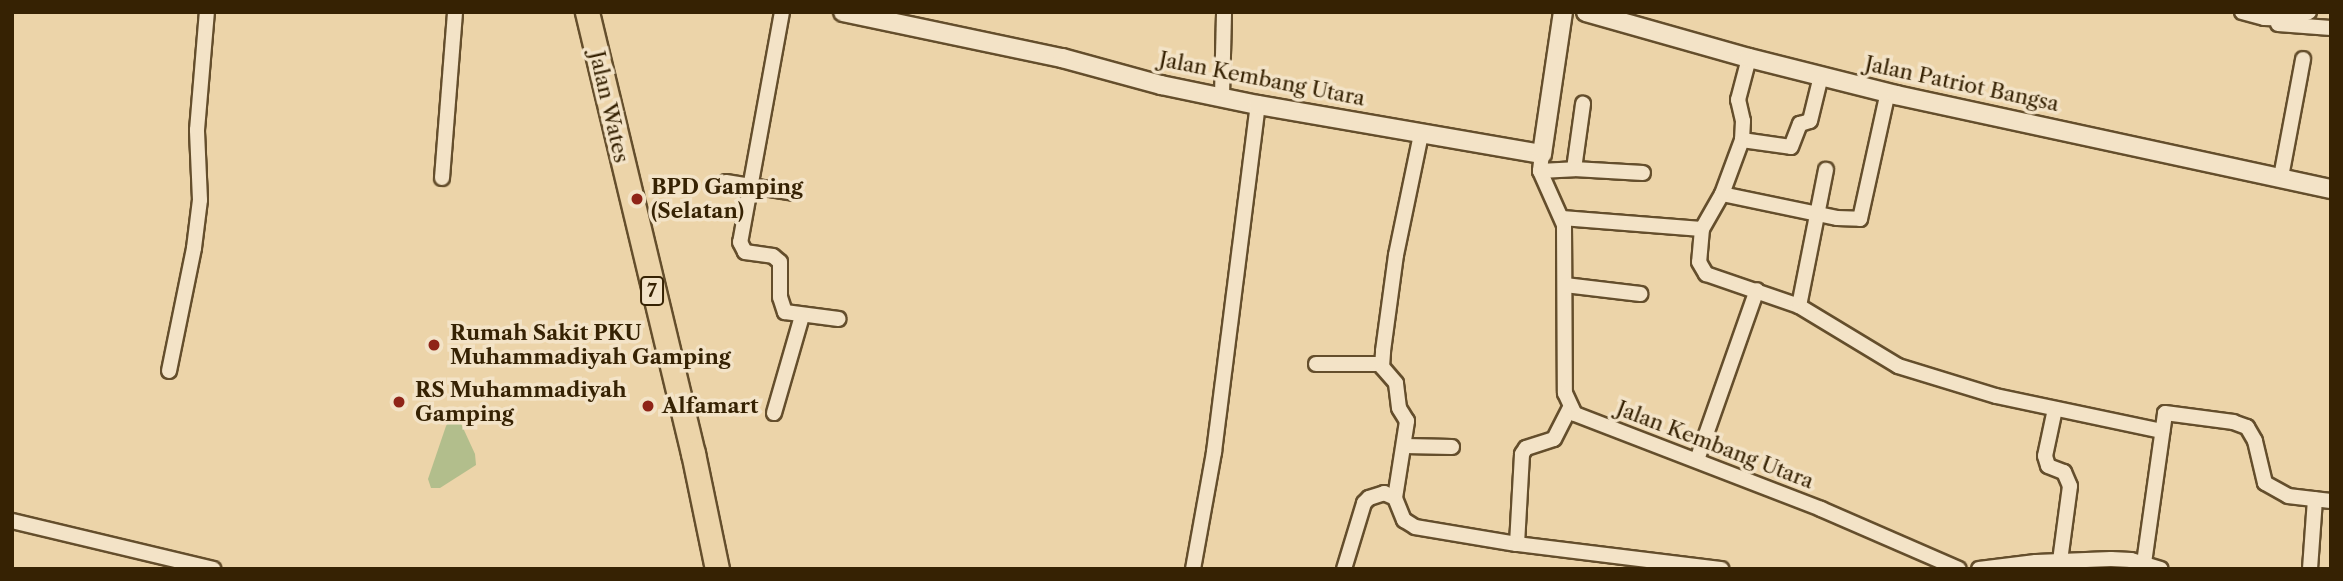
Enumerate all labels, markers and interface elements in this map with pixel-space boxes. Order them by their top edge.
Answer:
street label: Jalan Kembang Utara [1157,47,1367,111]
street label: Jalan Wates [584,48,634,166]
street label: Jalan Patriot Bangsa [1863,51,2061,117]
place label: BPD Gamping (Selatan) [651,174,803,224]
marker: BPD Gamping (Selatan) [629,191,645,207]
road number: 7 [640,276,664,306]
place label: Rumah Sakit PKU Muhammadiyah Gamping [450,320,731,370]
marker: Rumah Sakit PKU Muhammadiyah Gamping [424,335,444,355]
place label: RS Muhammadiyah Gamping [415,377,627,427]
marker: RS Muhammadiyah Gamping [389,392,409,412]
place label: Alfamart [662,393,758,419]
street label: Jalan Kembang Utara [1613,396,1817,494]
marker: Alfamart [640,398,656,414]

